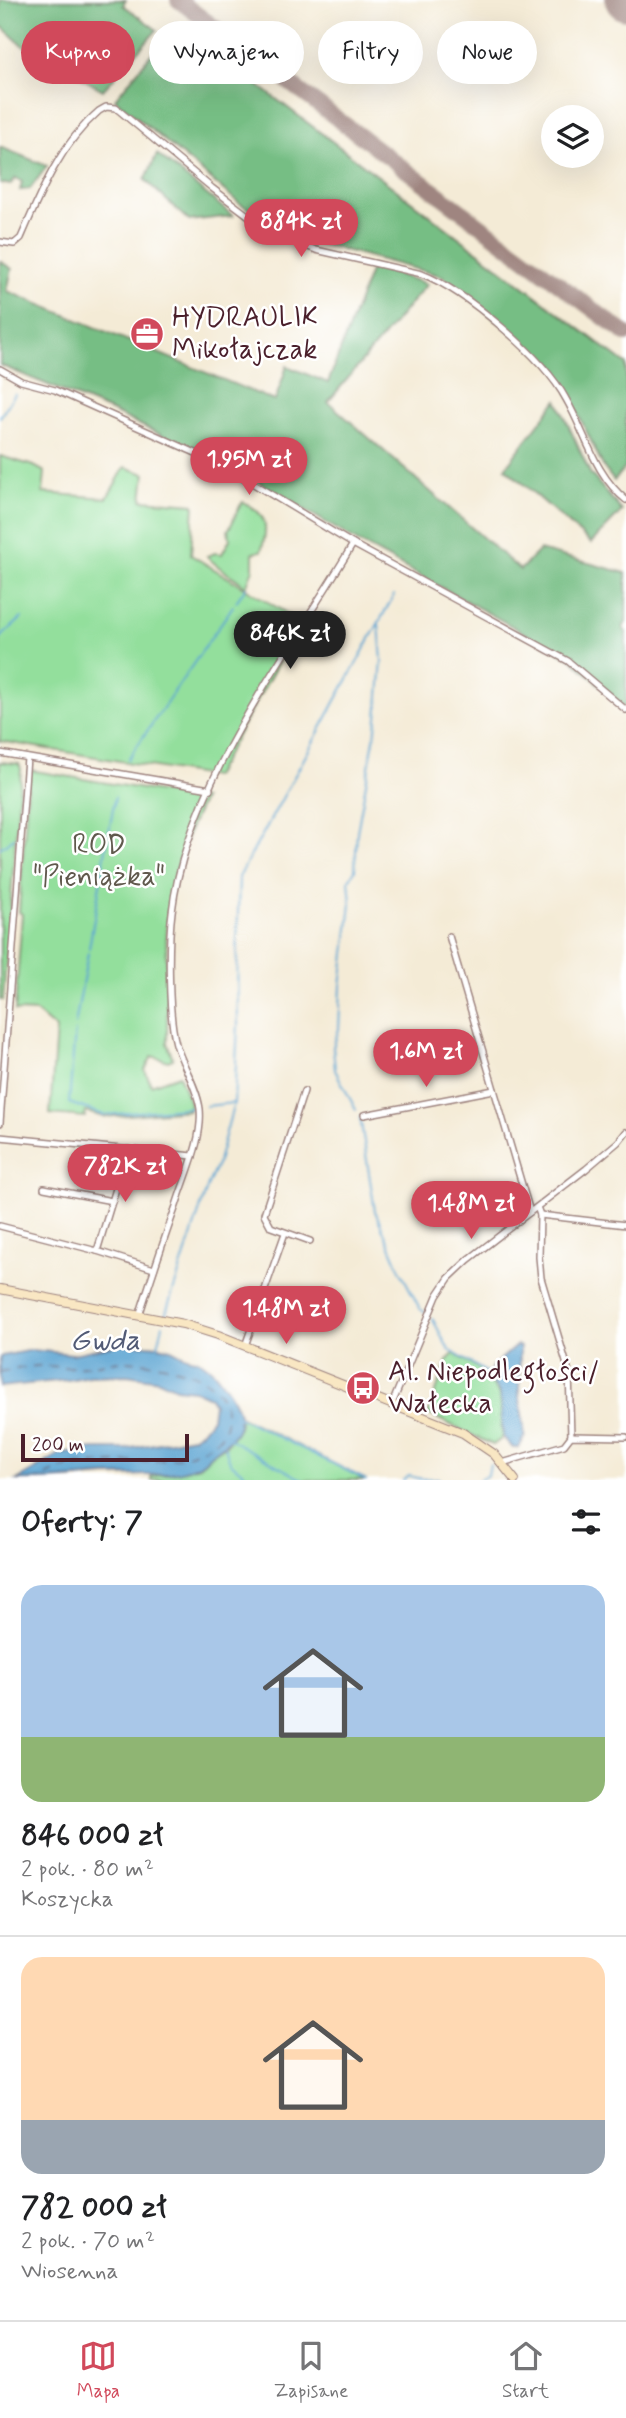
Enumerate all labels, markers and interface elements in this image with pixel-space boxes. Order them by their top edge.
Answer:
chip: Kupno [21,21,135,84]
chip: Wynajem [149,21,304,84]
chip: Filtry [318,21,423,84]
chip: Nowe [437,21,537,84]
map controls [541,105,604,168]
button: layers [541,105,604,168]
pin: 884K zł [236,200,366,259]
text: 884K zł [260,207,342,237]
place label: HYDRAULIK Mikołajczak [172,300,318,369]
office icon: HYDRAULIK Mikołajczak [128,315,166,353]
pin: 1.95M zł [177,438,321,497]
text: 1.95M zł [206,445,292,475]
pin: 846K zł [225,612,355,671]
text: 846K zł [250,619,330,649]
park label: ROD "Pieniążka" [33,827,165,896]
pin: 1.6M zł [361,1030,491,1089]
text: 1.6M zł [389,1037,463,1067]
pin: 782K zł [60,1144,190,1204]
text: 782K zł [84,1152,166,1182]
pin: 1.48M zł [399,1182,543,1241]
text: 1.48M zł [427,1189,515,1219]
pin: 1.48M zł [214,1286,358,1346]
text: 1.48M zł [242,1294,330,1324]
water label: Gwda [69,1321,141,1361]
place label: Al. Niepodległości/ Wałecka [388,1354,599,1423]
bus stop icon: Al. Niepodległości/ Wałecka [344,1369,382,1407]
scale bar [21,1431,189,1463]
text: 200 m [32,1433,84,1458]
text: Oferty: 7 [21,1503,143,1542]
icon: filters [567,1503,605,1541]
icon: home [250,1630,376,1756]
text: 846 000 zł [21,1816,163,1855]
text: 2 pok. · 80 m² [21,1855,154,1885]
text: Koszycka [21,1885,114,1915]
icon: home [250,2002,376,2128]
text: 782 000 zł [21,2188,167,2227]
text: 2 pok. · 70 m² [21,2227,155,2257]
text: Wiosenna [21,2257,118,2287]
tab: Mapa [77,2337,120,2404]
tab: Zapisane [274,2337,348,2404]
tab: Start [502,2337,549,2404]

